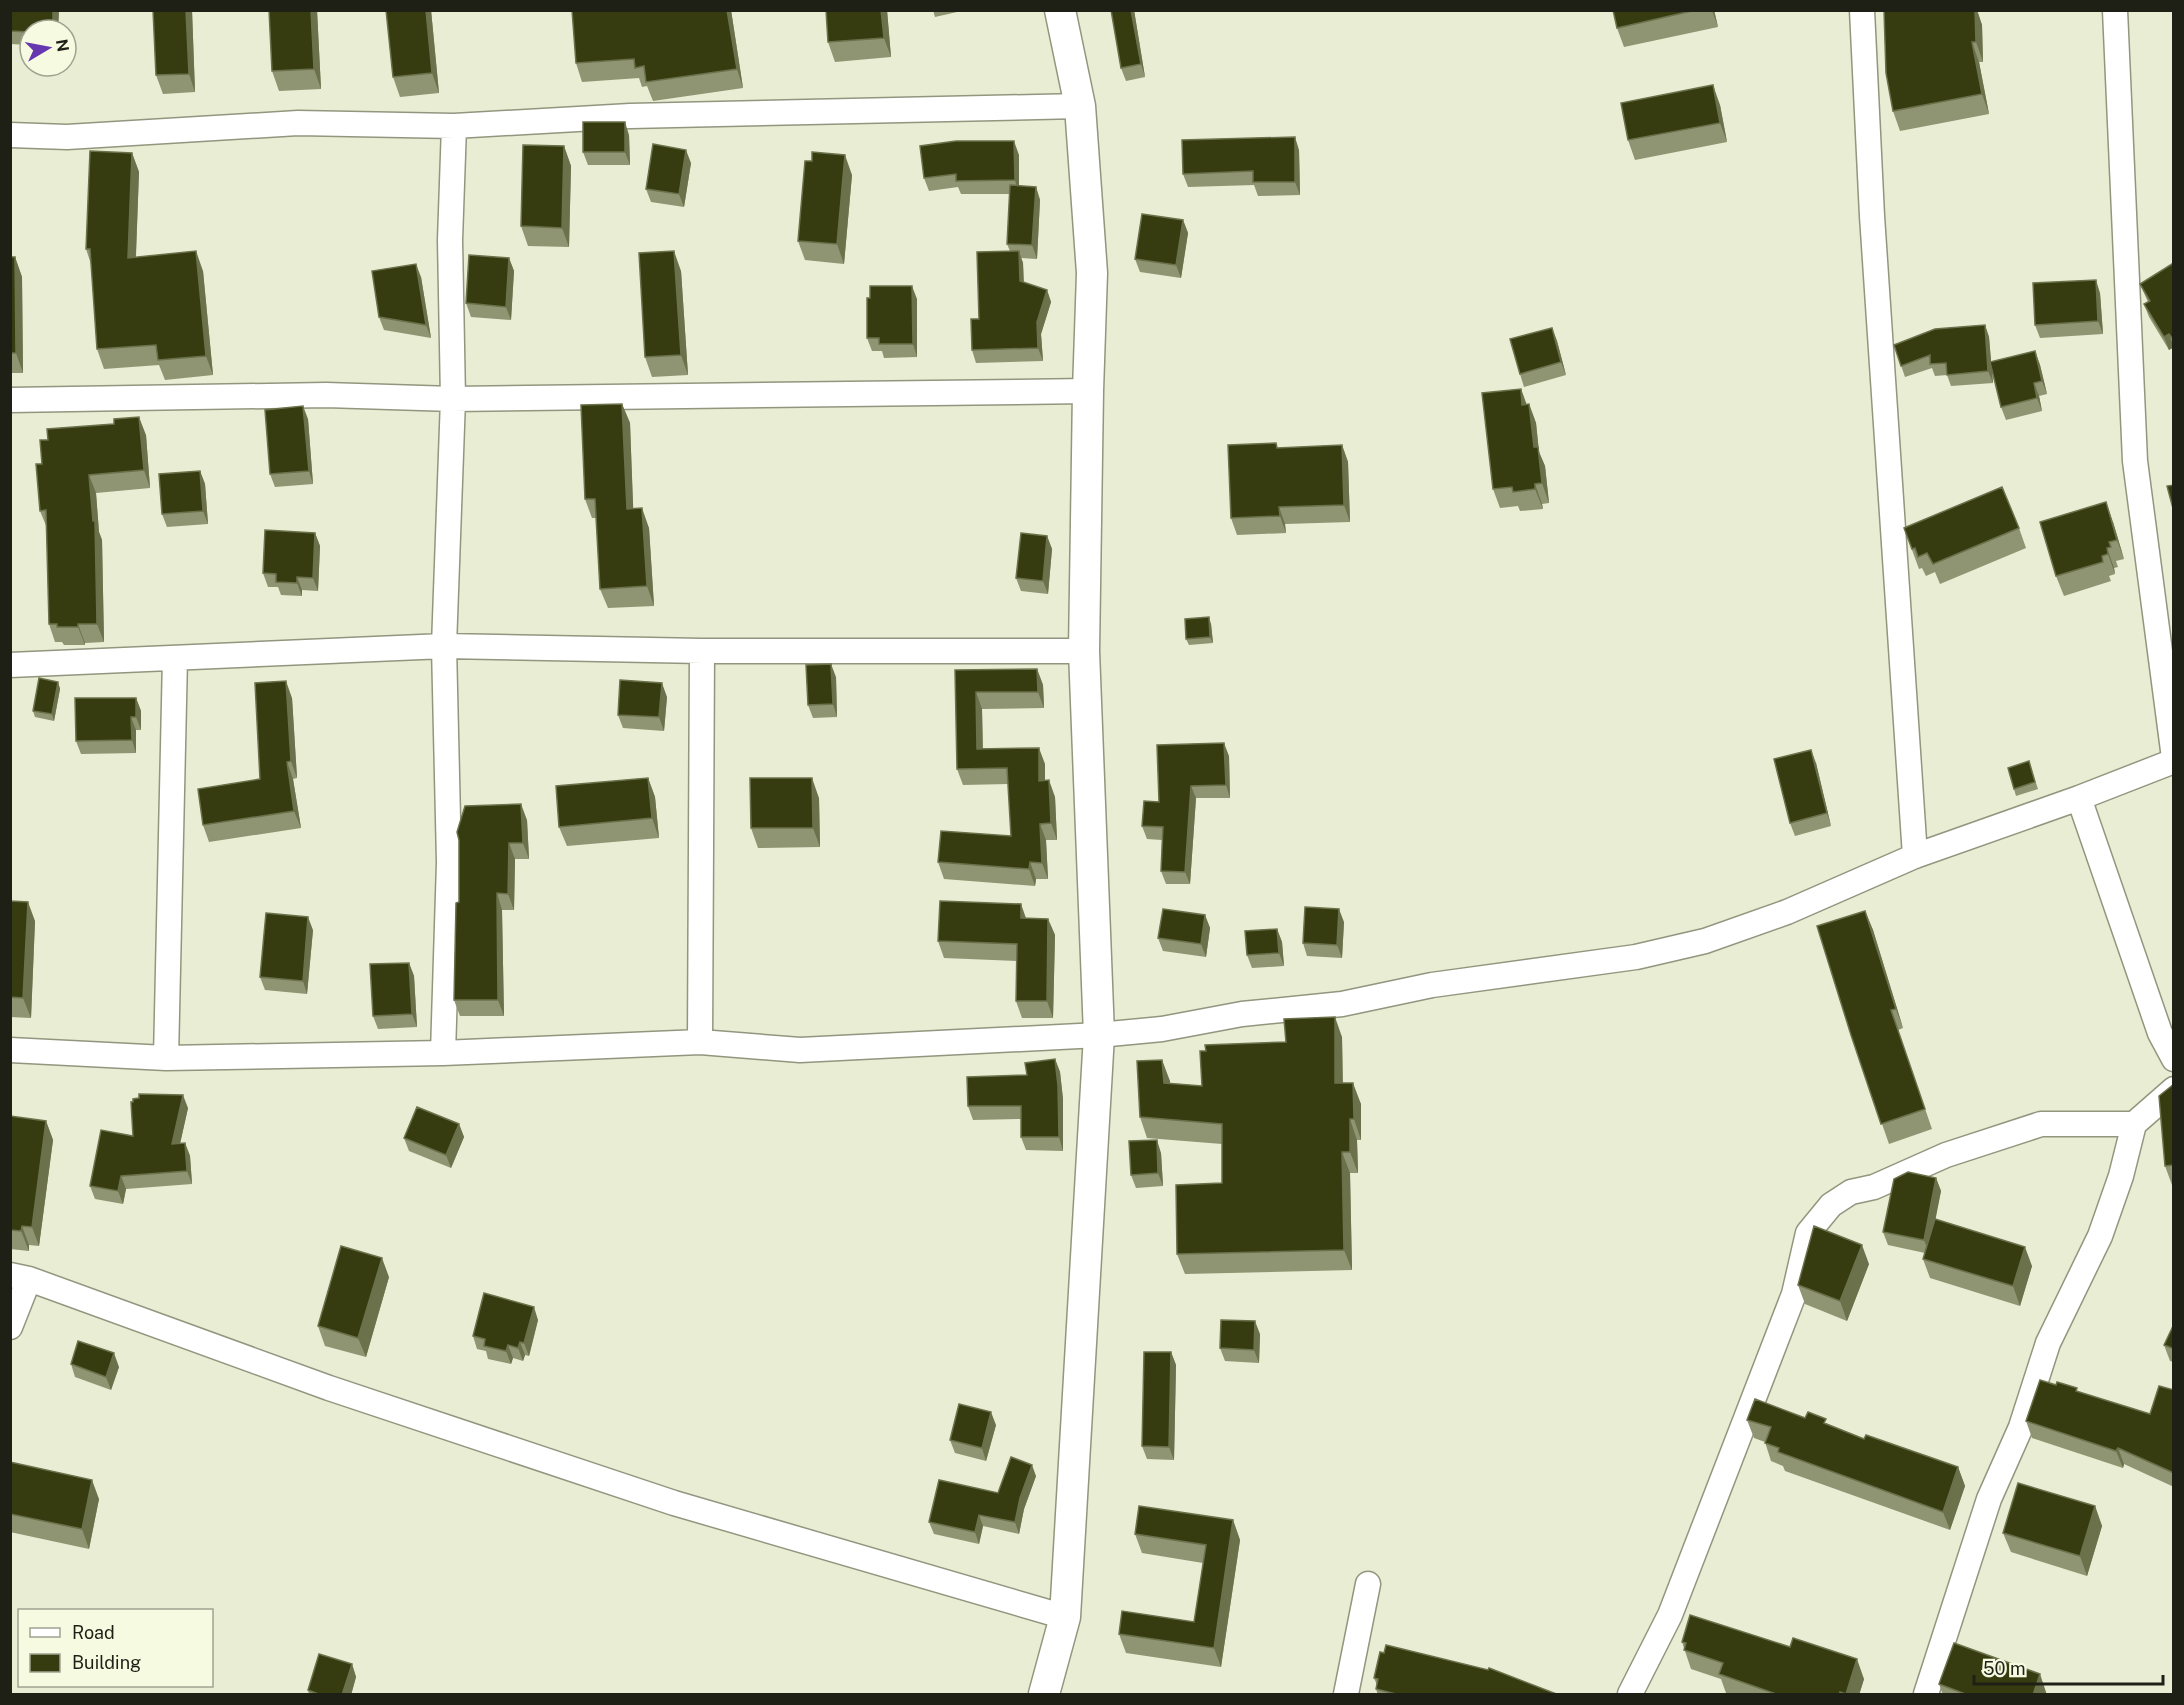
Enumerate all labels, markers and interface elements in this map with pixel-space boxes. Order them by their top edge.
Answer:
north arrow [18,18,78,78]
text: N [52,38,73,53]
legend [18,1609,213,1687]
text: Road [72,1622,115,1643]
scale bar [1974,1648,2163,1686]
text: Building [72,1652,141,1673]
text: 50 m [1983,1658,2026,1679]

